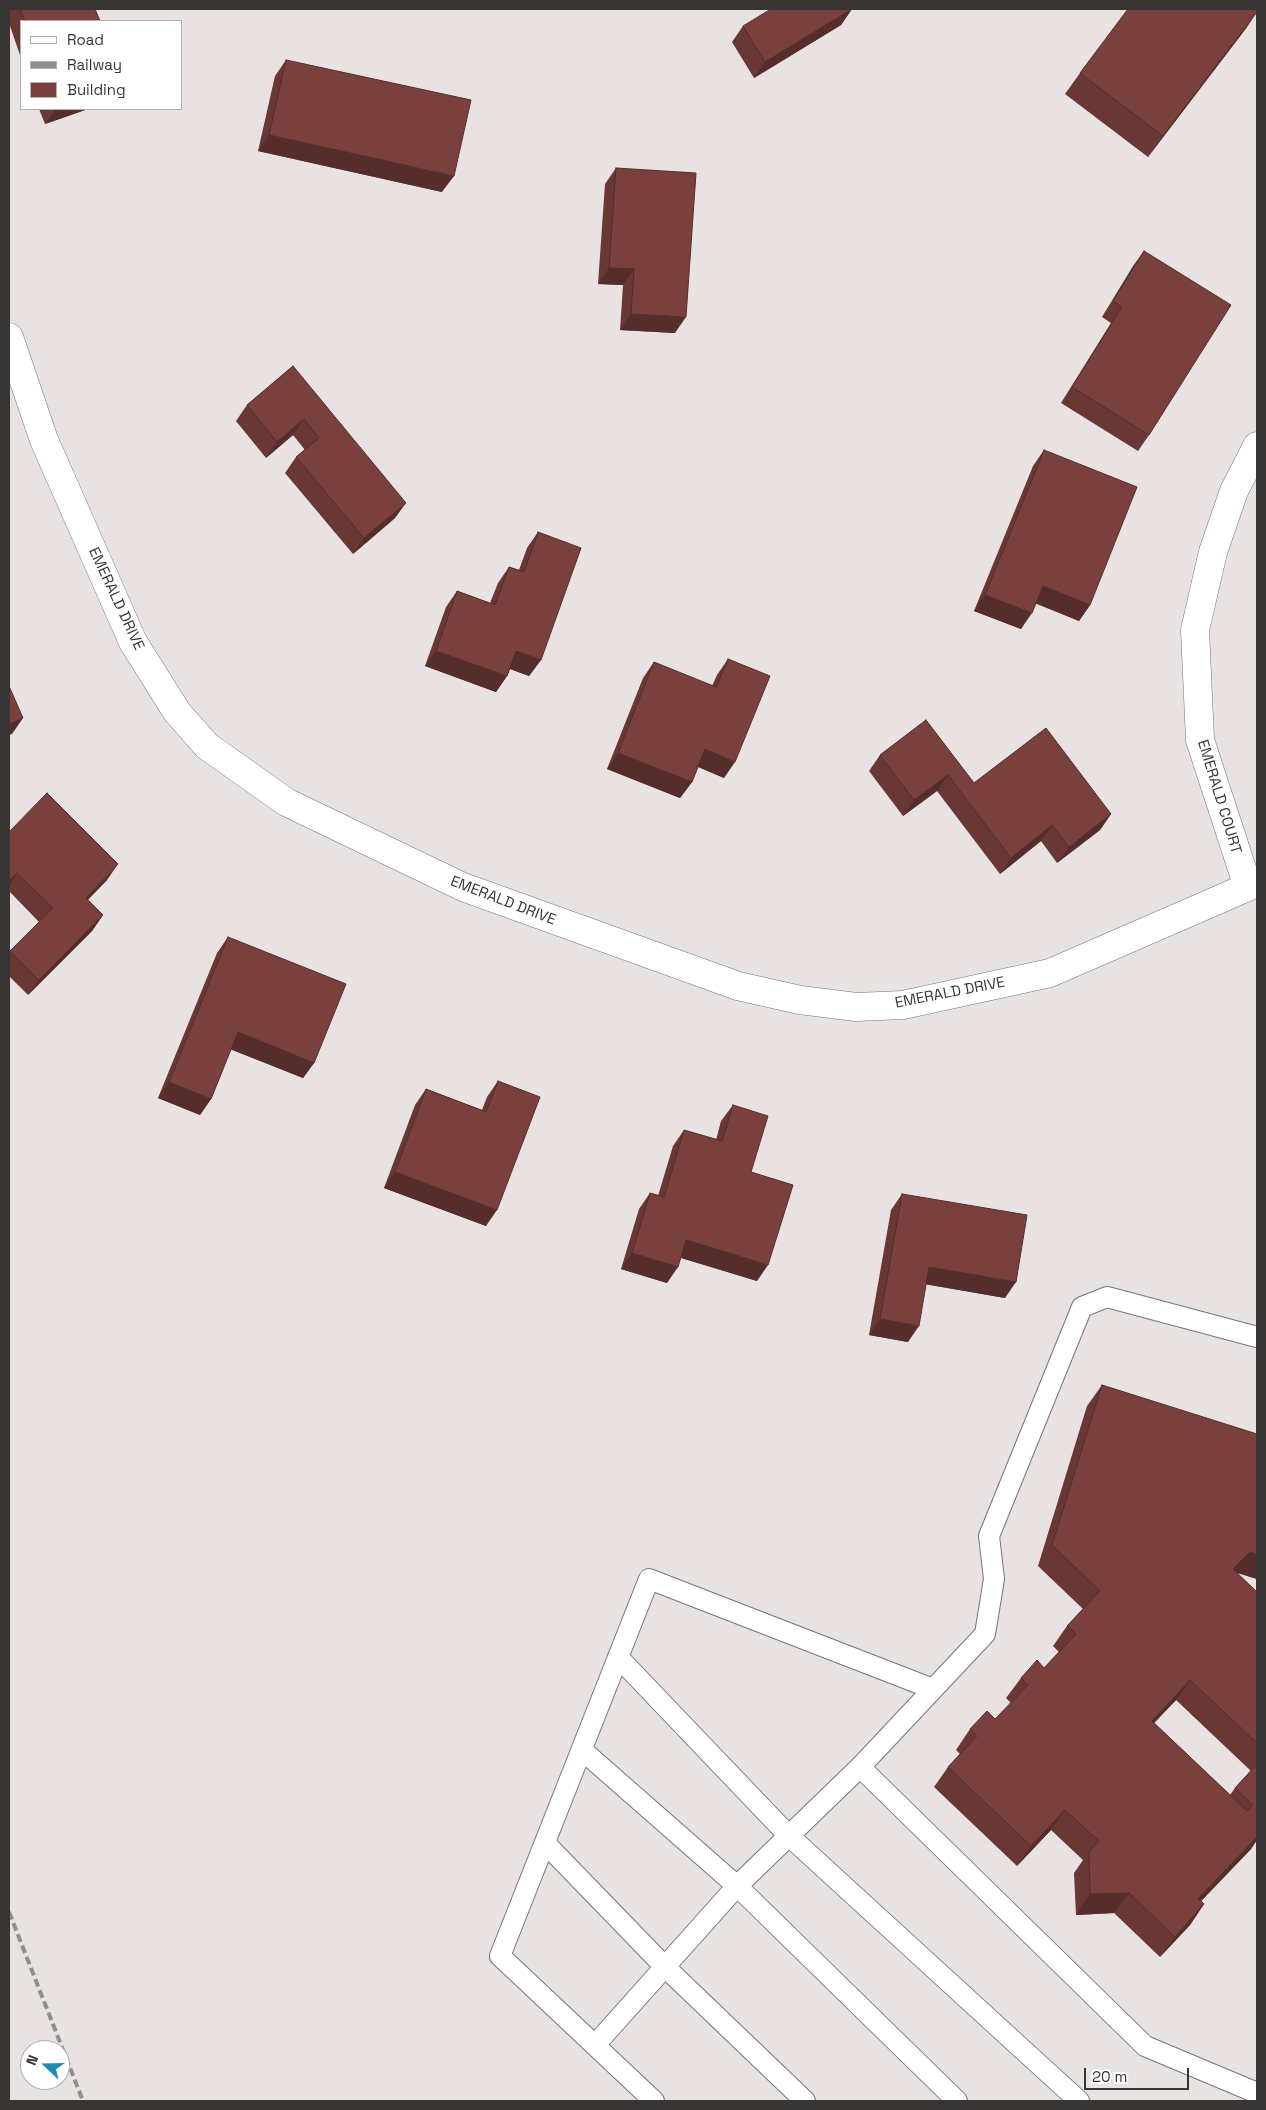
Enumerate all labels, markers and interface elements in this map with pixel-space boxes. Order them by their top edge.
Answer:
legend [20,20,182,110]
text: Road [67,30,104,49]
text: Railway [67,55,122,74]
text: Building [67,80,126,99]
street label: EMERALD DRIVE [84,545,148,653]
street label: EMERALD COURT [1193,738,1245,856]
street label: EMERALD DRIVE [448,873,558,929]
street label: EMERALD DRIVE [894,974,1006,1012]
north arrow [20,2040,70,2090]
text: N [22,2052,42,2068]
scale bar [1086,2058,1191,2090]
text: 20 m [1092,2067,1127,2086]

